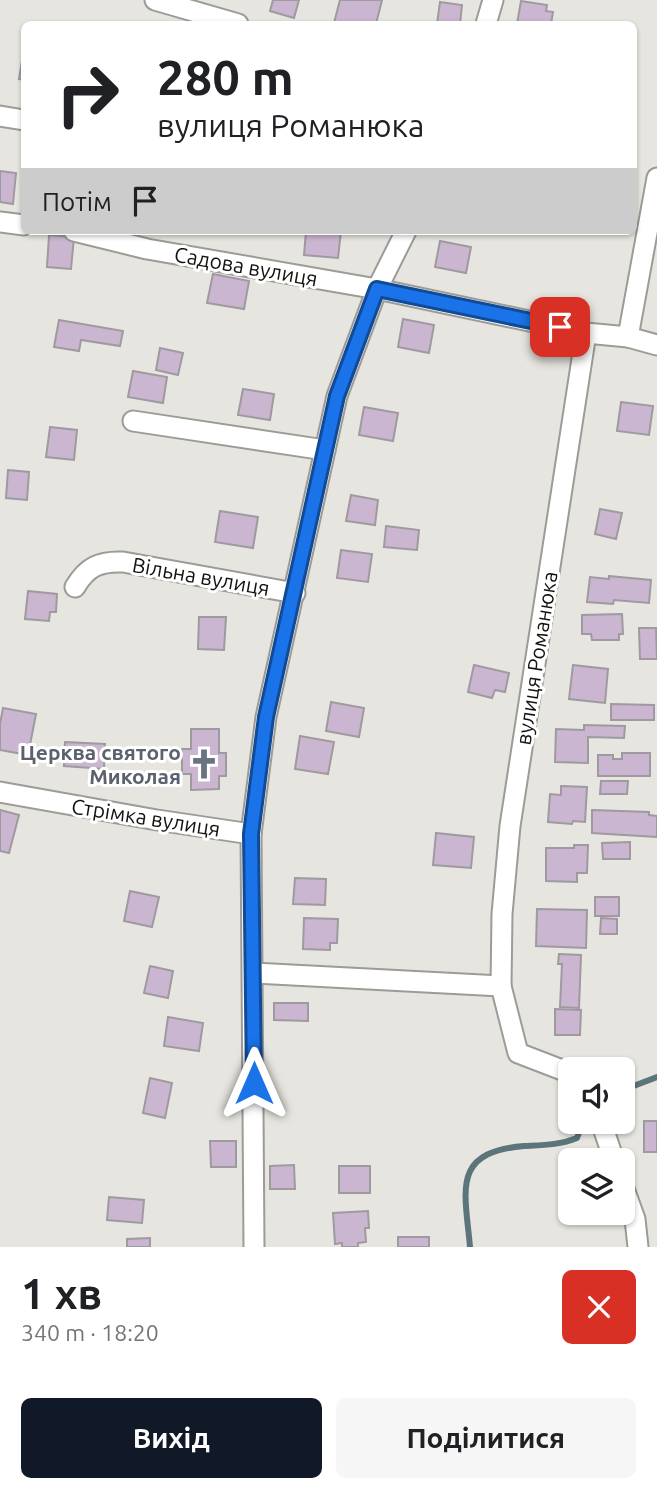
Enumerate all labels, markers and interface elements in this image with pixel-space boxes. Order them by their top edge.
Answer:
icon: right [42,49,133,140]
text: 280 m [157,49,294,104]
text: вулиця Романюка [157,107,425,143]
icon: arrive [126,182,164,220]
text: Потім [42,187,112,216]
street label: Садова вулиця [172,242,320,290]
pin [530,297,590,357]
icon: arrive [541,308,579,346]
street label: Вільна вулиця [130,552,272,600]
street label: вулиця Романюка [510,569,562,747]
place label: Церква святого Миколая [20,740,181,788]
church icon: Церква святого Миколая [187,747,221,781]
street label: Стрімка вулиця [70,793,222,841]
position arrow [217,1046,291,1120]
map controls [558,1057,635,1225]
button: sound [558,1057,635,1134]
button: layers [558,1148,635,1225]
text: 1 хв [21,1270,102,1317]
button: close [562,1270,636,1344]
text: 340 m · 18:20 [21,1320,159,1345]
button: Вихід [21,1398,322,1478]
button: Поділитися [336,1398,636,1478]

